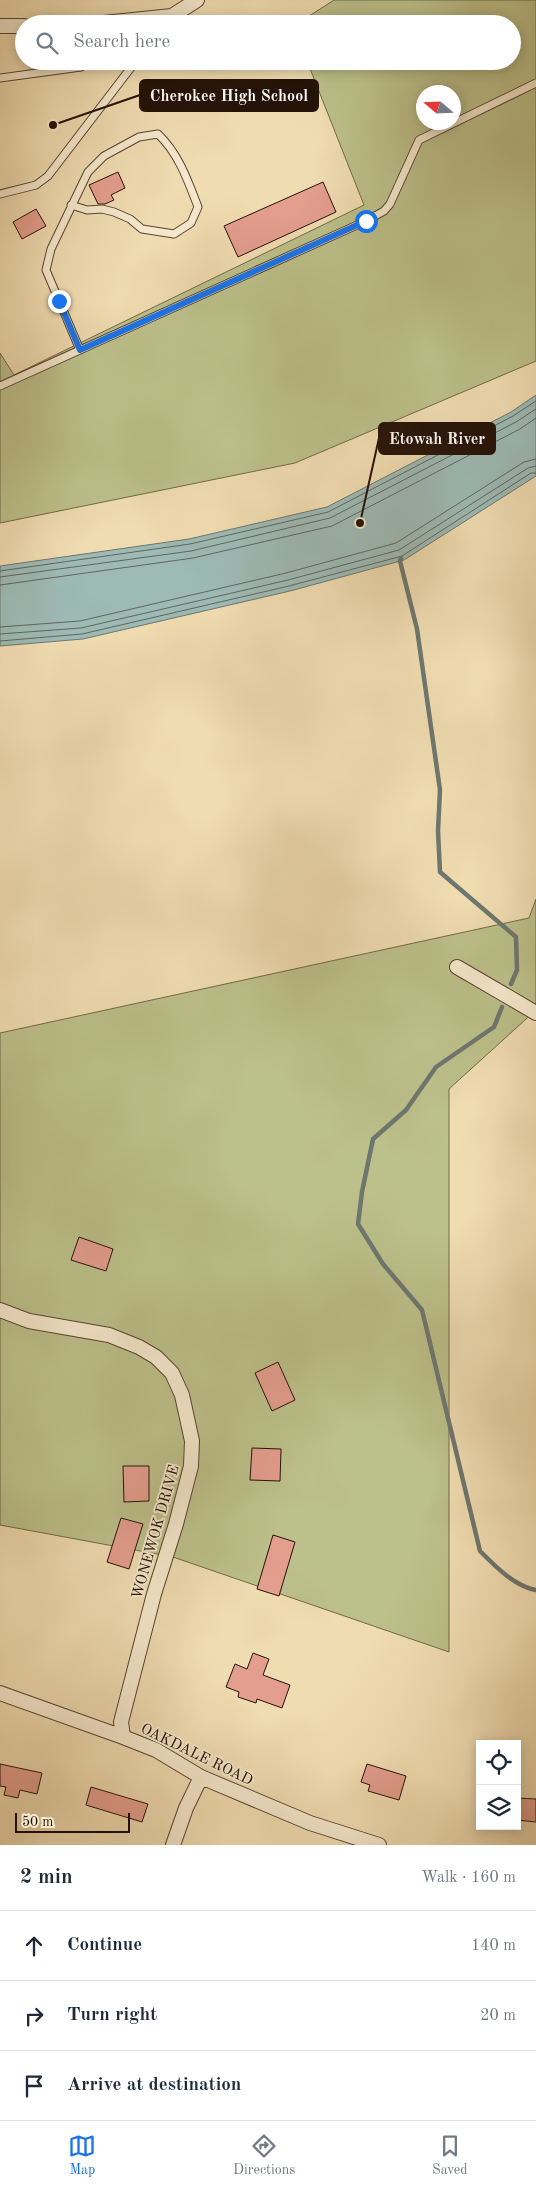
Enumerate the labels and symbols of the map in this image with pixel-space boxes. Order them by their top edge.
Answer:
callout: Cherokee High School [140,80,318,111]
north arrow [416,85,461,130]
text: Cherokee High School [150,89,308,105]
route start [355,210,378,233]
route end [48,290,71,313]
callout: Etowah River [379,423,495,454]
text: Etowah River [389,432,485,448]
street label: WONEWOK DRIVE [130,1464,183,1601]
street label: OAKDALE ROAD [138,1722,255,1789]
scale bar [15,1810,130,1833]

